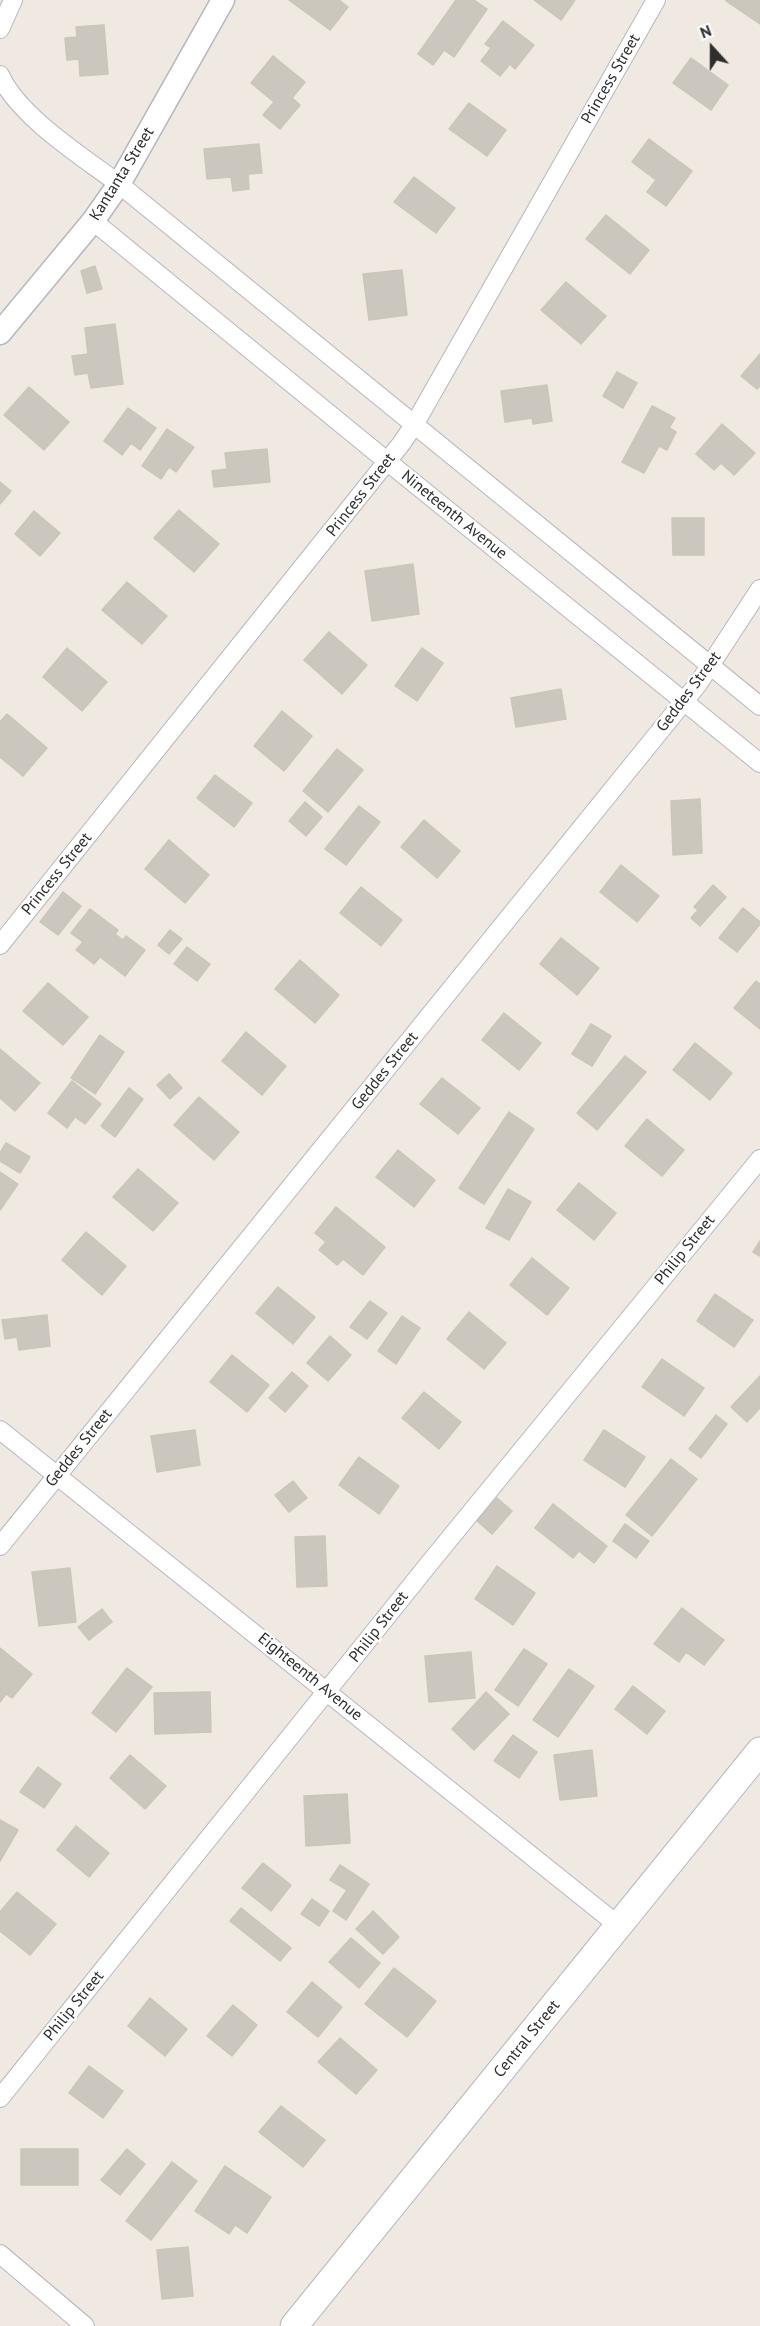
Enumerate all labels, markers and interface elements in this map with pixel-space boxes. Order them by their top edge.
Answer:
north arrow [682,18,742,78]
text: N [697,20,714,42]
street label: Princess Street [578,31,644,127]
street label: Kantanta Street [86,124,158,224]
street label: Princess Street [323,450,399,540]
street label: Nineteenth Avenue [397,466,511,564]
street label: Geddes Street [653,648,725,736]
street label: Princess Street [18,829,96,919]
street label: Geddes Street [348,1028,422,1114]
street label: Philip Street [651,1211,719,1289]
street label: Geddes Street [42,1405,116,1491]
street label: Philip Street [345,1588,413,1666]
street label: Eighteenth Avenue [254,1629,366,1725]
street label: Philip Street [40,1967,108,2045]
street label: Central Street [490,1996,564,2082]

